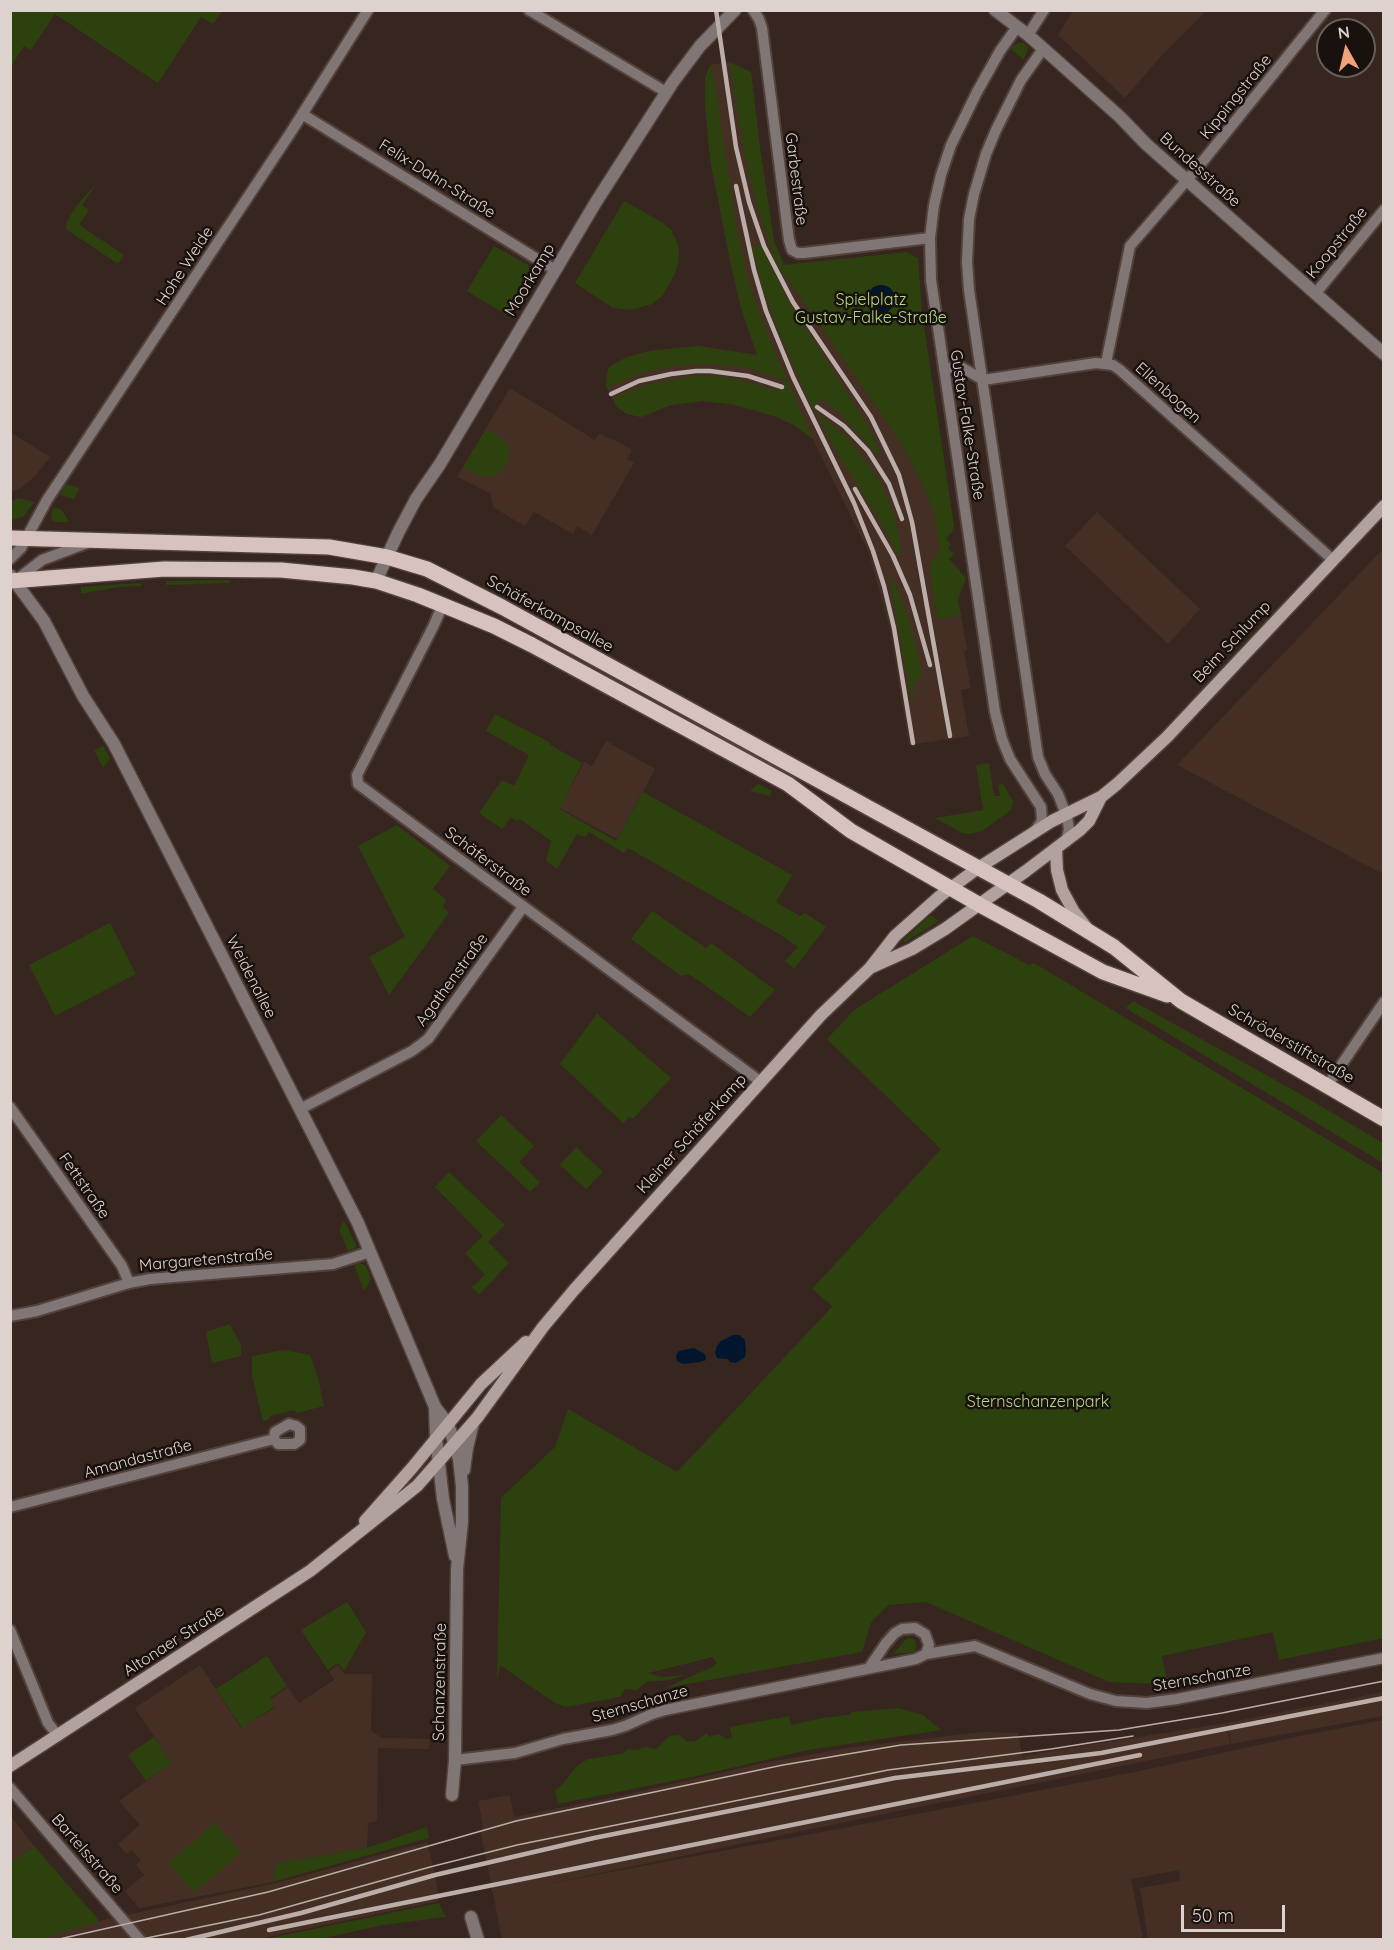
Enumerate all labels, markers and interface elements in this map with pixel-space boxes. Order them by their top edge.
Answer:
north arrow [1316,18,1376,78]
text: N [1337,21,1351,43]
street label: Kippingstraße [1196,51,1276,143]
street label: Bundesstraße [1156,129,1244,211]
street label: Garbestraße [781,132,811,226]
street label: Felix-Dahn-Straße [375,135,499,223]
street label: Koopstraße [1302,203,1372,283]
street label: Hohe Weide [152,223,218,309]
street label: Moorkamp [501,240,559,320]
park label: Spielplatz Gustav-Falke-Straße [795,290,947,328]
street label: Gustav-Falke-Straße [946,349,988,501]
street label: Ellenbogen [1131,358,1205,428]
street label: Schäferkampsallee [483,571,617,657]
street label: Beim Schlump [1189,597,1275,687]
street label: Schäferstraße [441,823,535,901]
street label: Agathenstraße [412,930,492,1030]
street label: Weidenallee [222,932,280,1022]
street label: Schröderstiftstraße [1225,1000,1357,1088]
street label: Kleiner Schäferkamp [633,1070,751,1198]
street label: Fettstraße [54,1149,114,1223]
street label: Margaretenstraße [138,1245,274,1275]
park label: Sternschanzenpark [967,1392,1109,1412]
street label: Amandastraße [82,1435,194,1483]
street label: Altonaer Straße [120,1601,228,1681]
street label: Schanzenstraße [429,1623,451,1741]
street label: Sternschanze [1152,1660,1252,1696]
street label: Sternschanze [590,1681,690,1727]
street label: Bartelsstraße [47,1810,127,1898]
scale bar [1184,1893,1288,1931]
text: 50 m [1192,1904,1234,1927]

